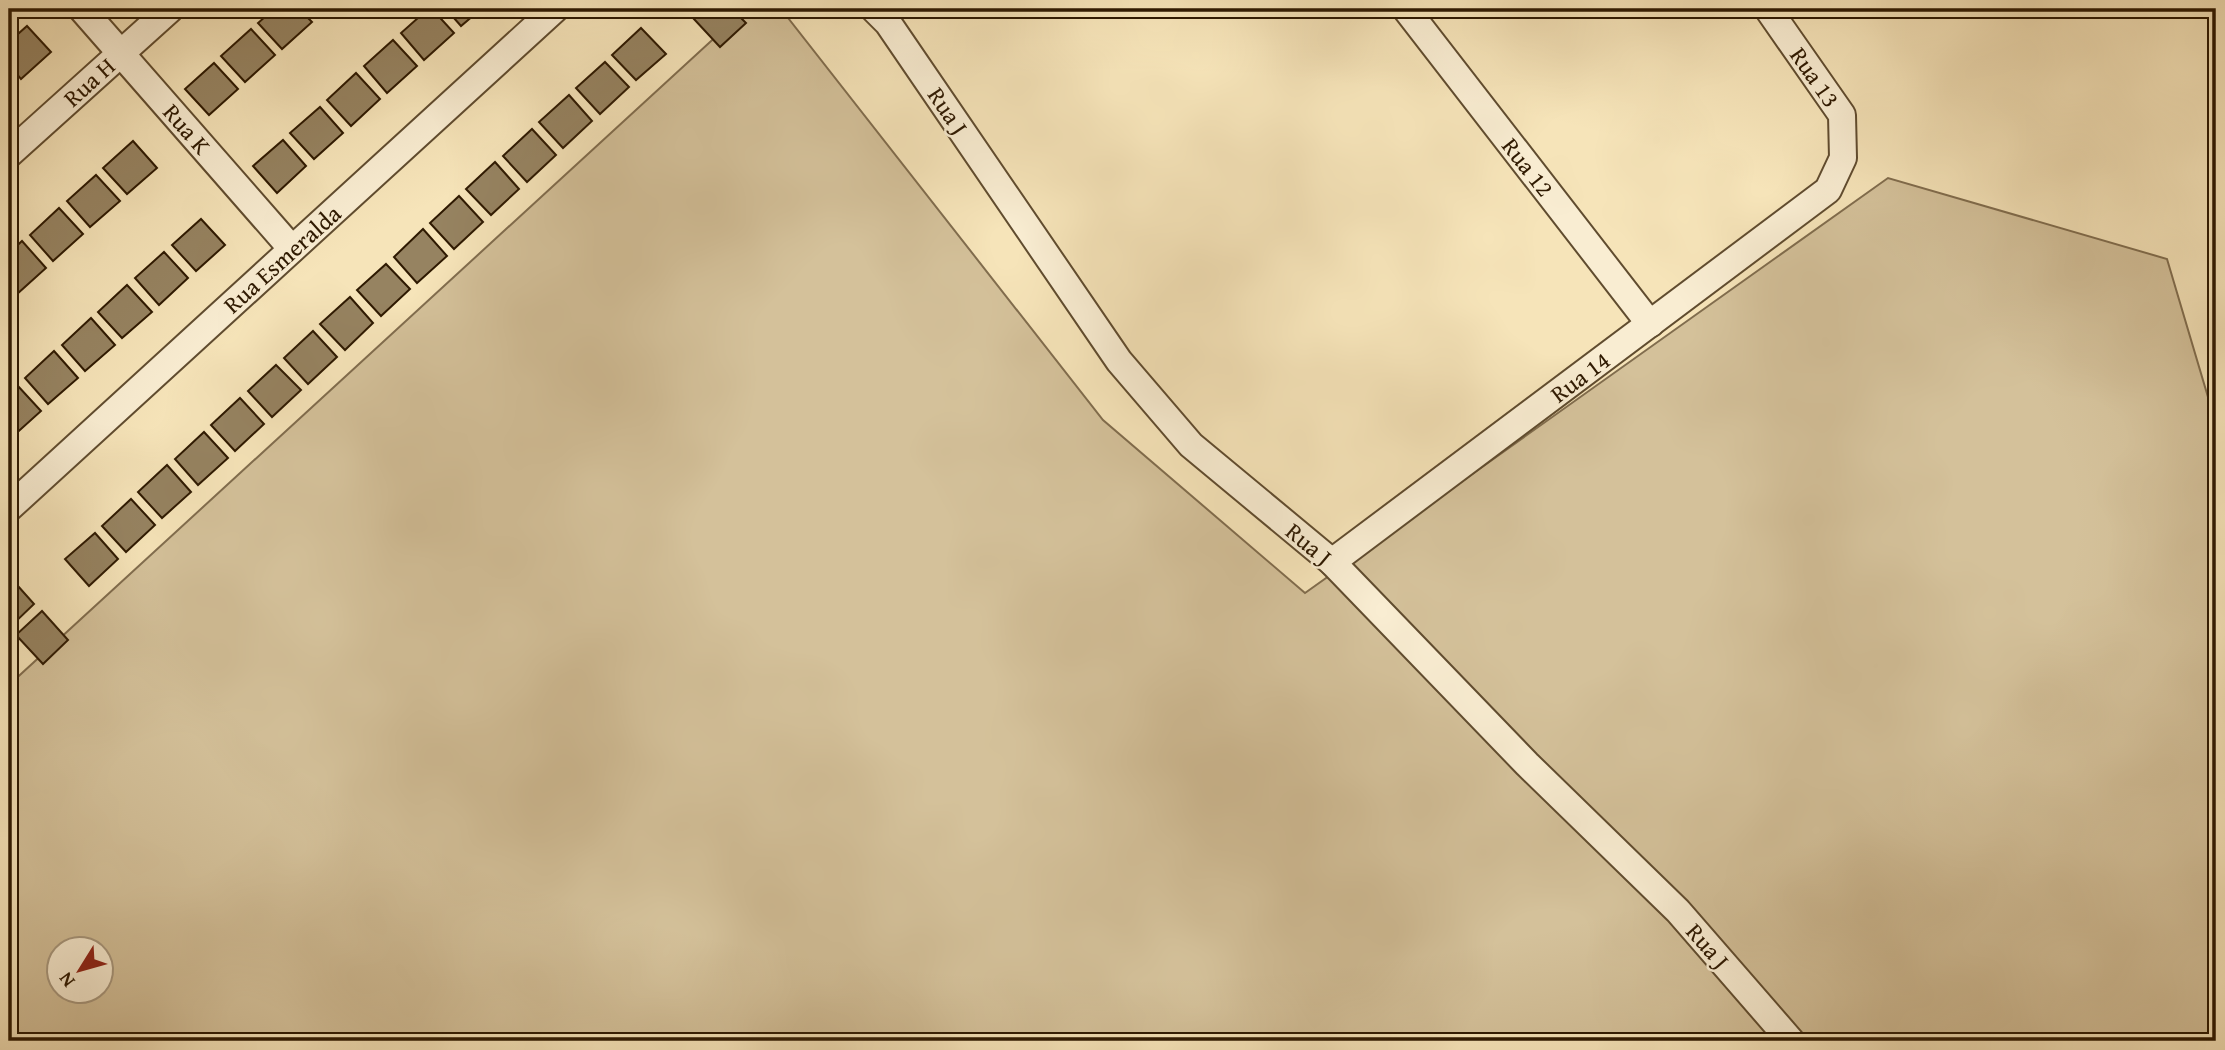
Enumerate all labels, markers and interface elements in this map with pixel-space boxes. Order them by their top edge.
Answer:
street label: Rua 13 [1782,40,1848,114]
street label: Rua H [55,49,123,115]
street label: Rua J [919,80,977,142]
street label: Rua K [155,96,220,163]
street label: Rua 12 [1494,130,1562,204]
street label: Rua Esmeralda [215,196,349,321]
street label: Rua 14 [1543,343,1617,411]
street label: Rua J [1278,514,1340,574]
street label: Rua J [1678,915,1738,977]
north arrow [46,934,116,1004]
text: N [51,966,81,994]

